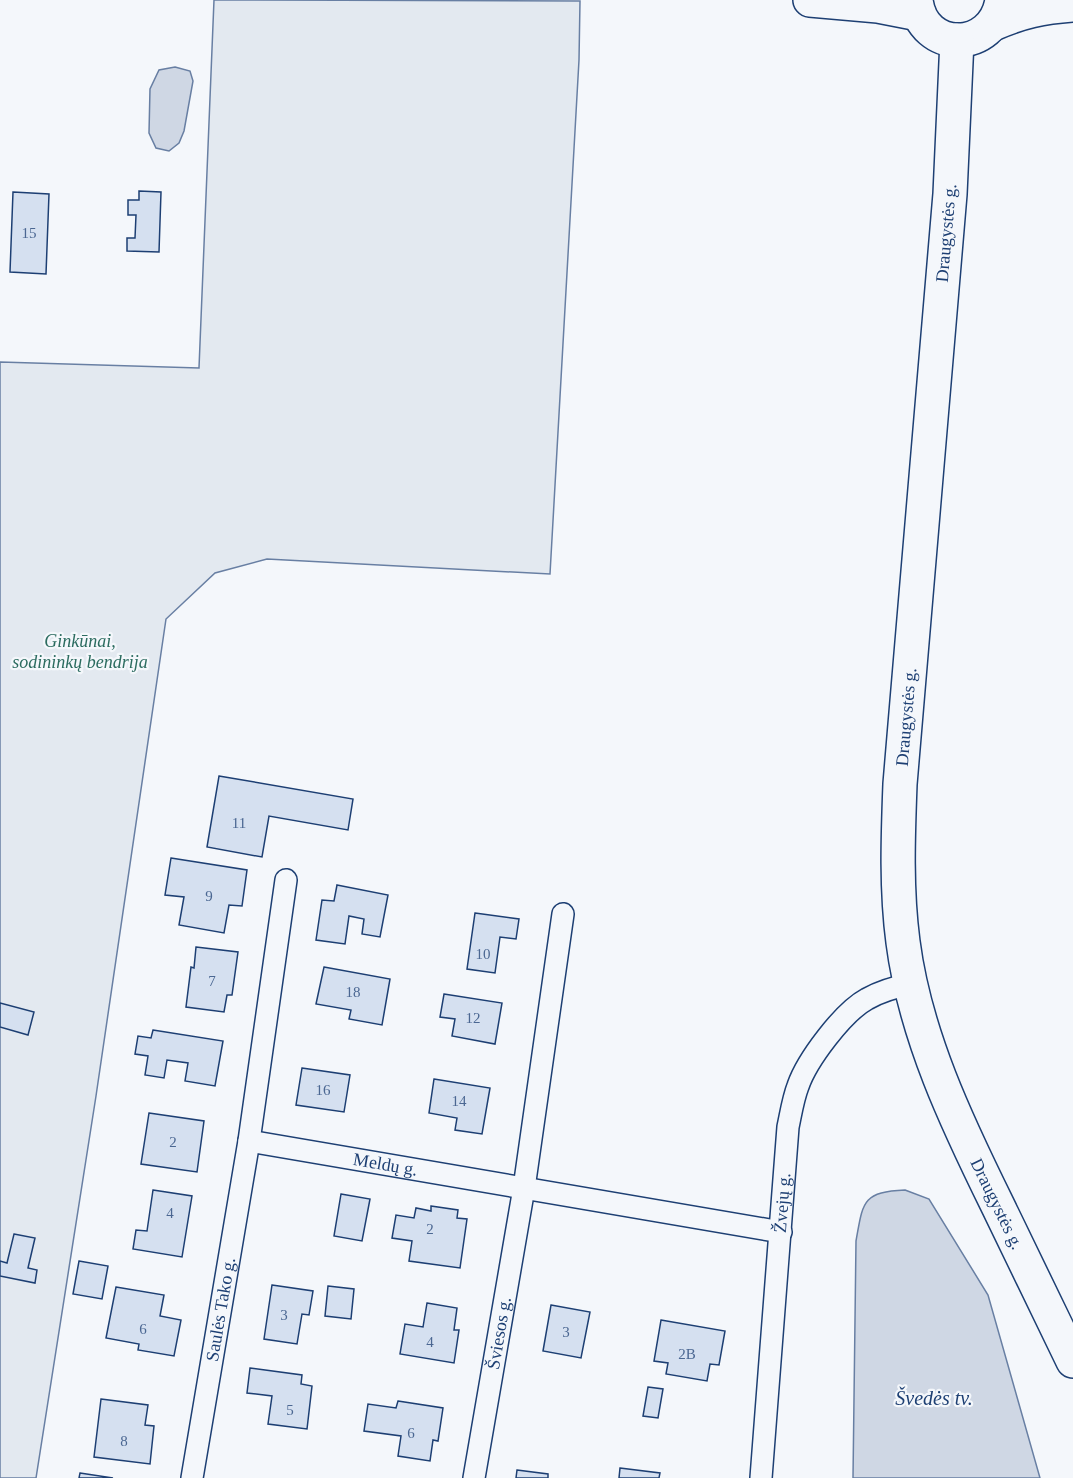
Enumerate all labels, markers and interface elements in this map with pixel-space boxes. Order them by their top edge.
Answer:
street label: Draugystės g. [932,183,960,283]
house number: 15 [22,225,37,241]
park label: Ginkūnai, sodininkų bendrija [12,631,148,672]
street label: Draugystės g. [892,667,920,767]
house number: 11 [232,815,246,831]
house number: 9 [205,888,213,904]
house number: 10 [476,946,491,962]
house number: 7 [208,973,216,989]
house number: 18 [346,984,361,1000]
house number: 12 [466,1010,481,1026]
house number: 16 [316,1082,331,1098]
house number: 14 [452,1093,467,1109]
house number: 2 [169,1134,177,1150]
street label: Meldų g. [352,1149,419,1180]
street label: Draugystės g. [966,1155,1028,1253]
street label: Žvejų g. [769,1172,794,1233]
house number: 4 [166,1205,174,1221]
house number: 2 [426,1221,434,1237]
street label: Saulės Tako g. [202,1256,239,1363]
street label: Šviesos g. [482,1295,515,1371]
house number: 3 [280,1307,288,1323]
house number: 6 [139,1321,147,1337]
house number: 3 [562,1324,570,1340]
house number: 4 [426,1334,434,1350]
house number: 2B [678,1346,696,1362]
water label: Švedės tv. [895,1386,973,1409]
house number: 5 [286,1402,294,1418]
house number: 6 [407,1425,415,1441]
house number: 8 [120,1433,128,1449]

